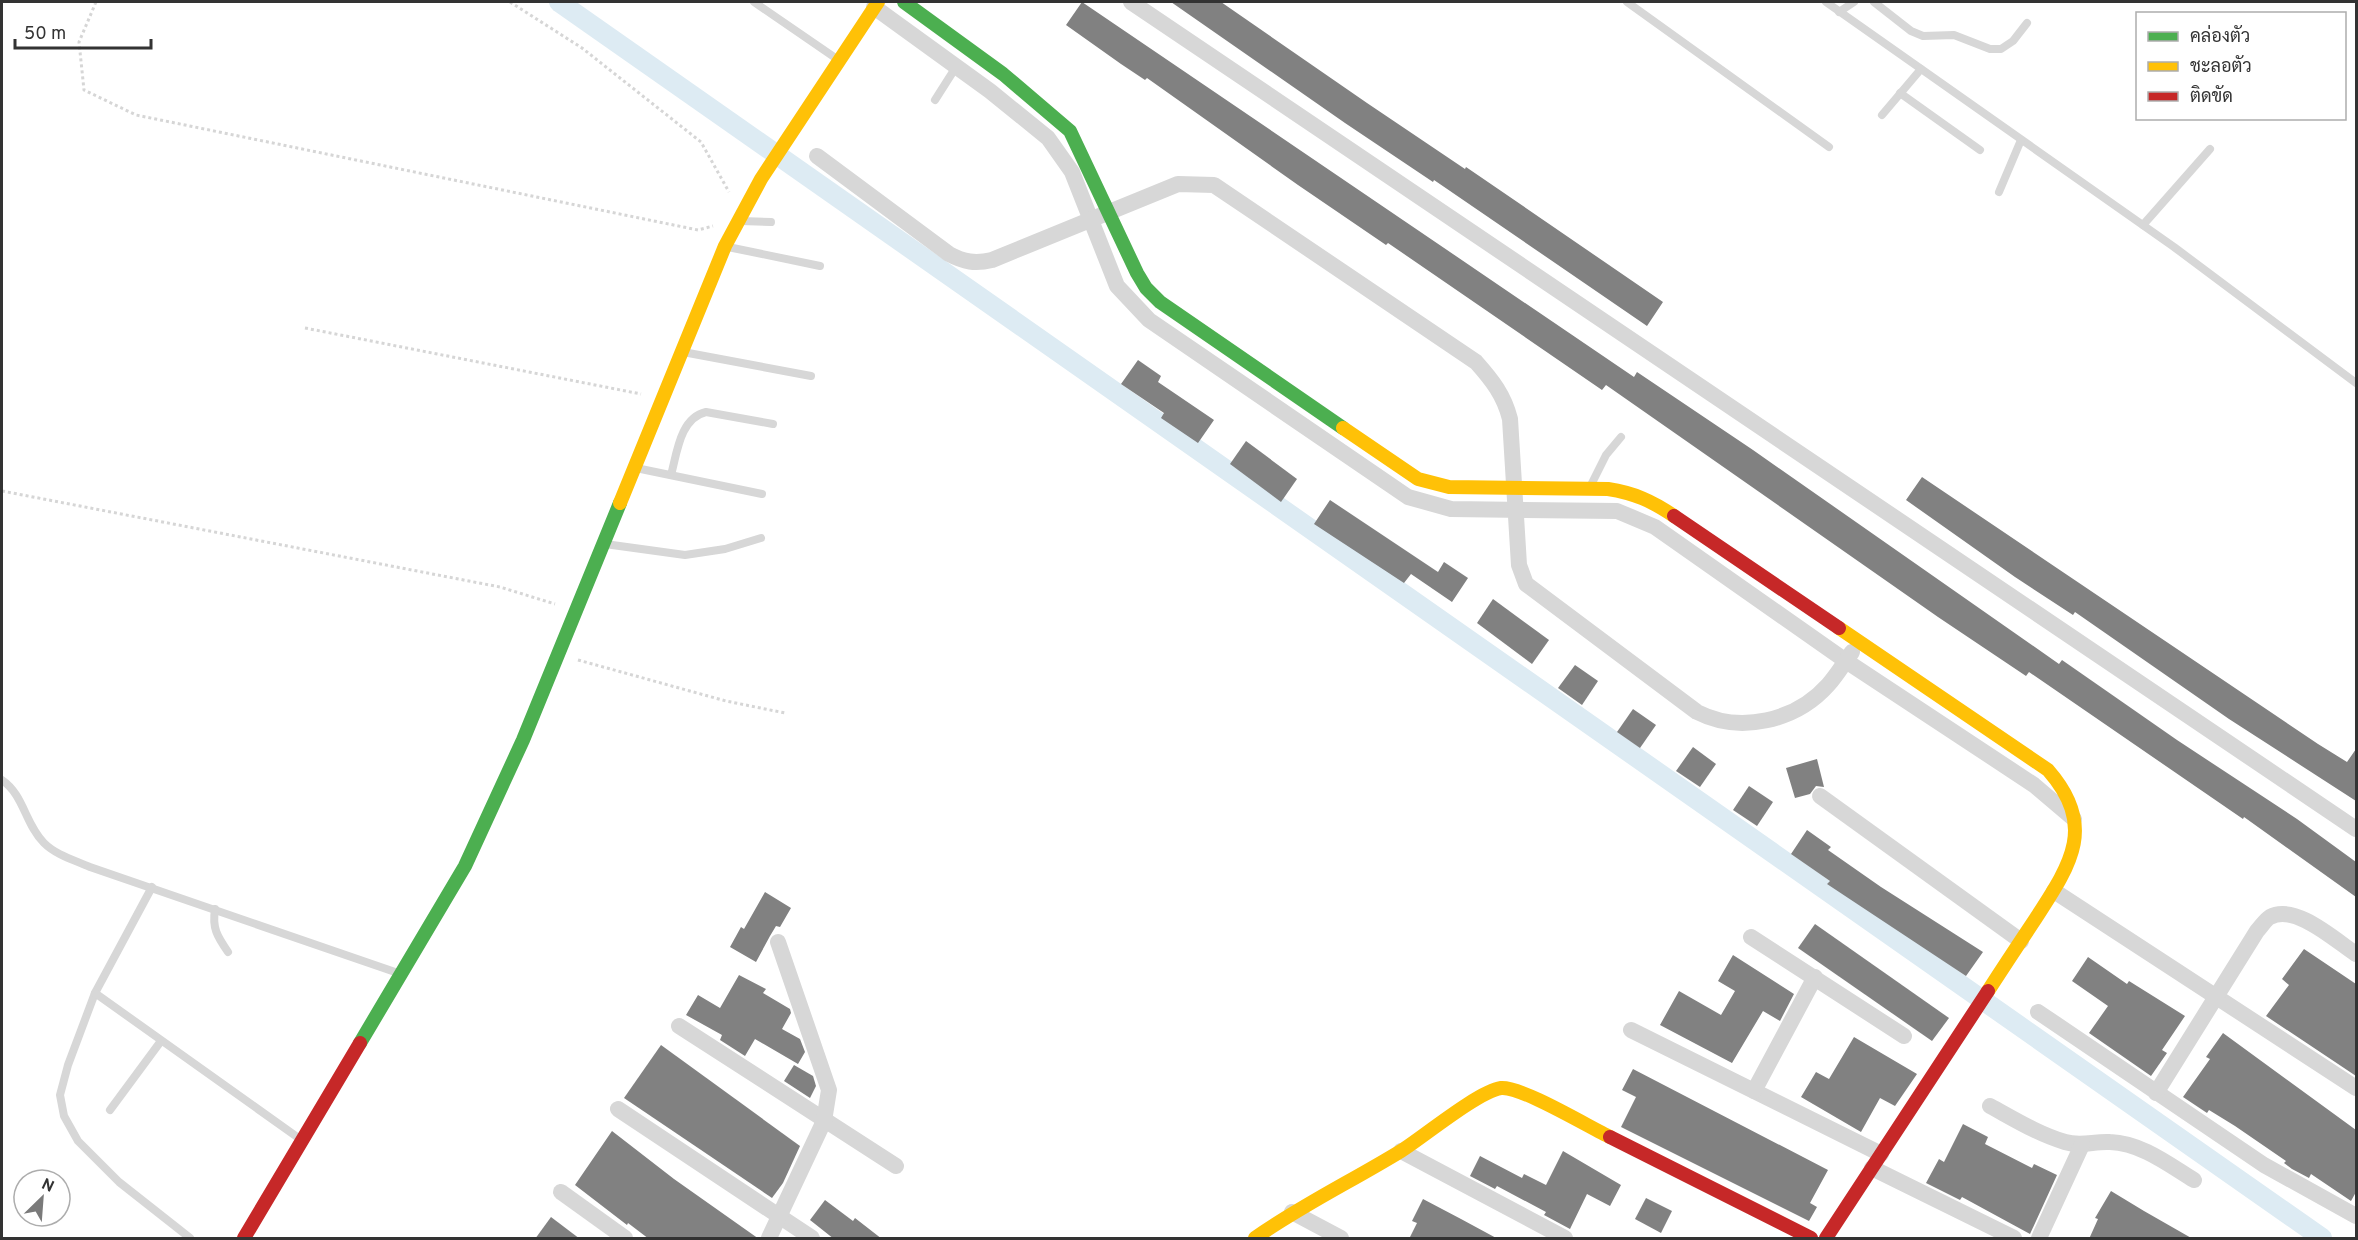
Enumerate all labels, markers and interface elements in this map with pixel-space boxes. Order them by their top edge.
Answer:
scale bar [15,12,152,50]
legend [2136,12,2346,120]
text: 50 m [24,23,66,46]
text: คล่องตัว [2190,24,2250,49]
text: ชะลอตัว [2190,55,2252,79]
text: ติดขัด [2190,85,2233,109]
north arrow [12,1168,72,1228]
text: N [38,1175,57,1198]

